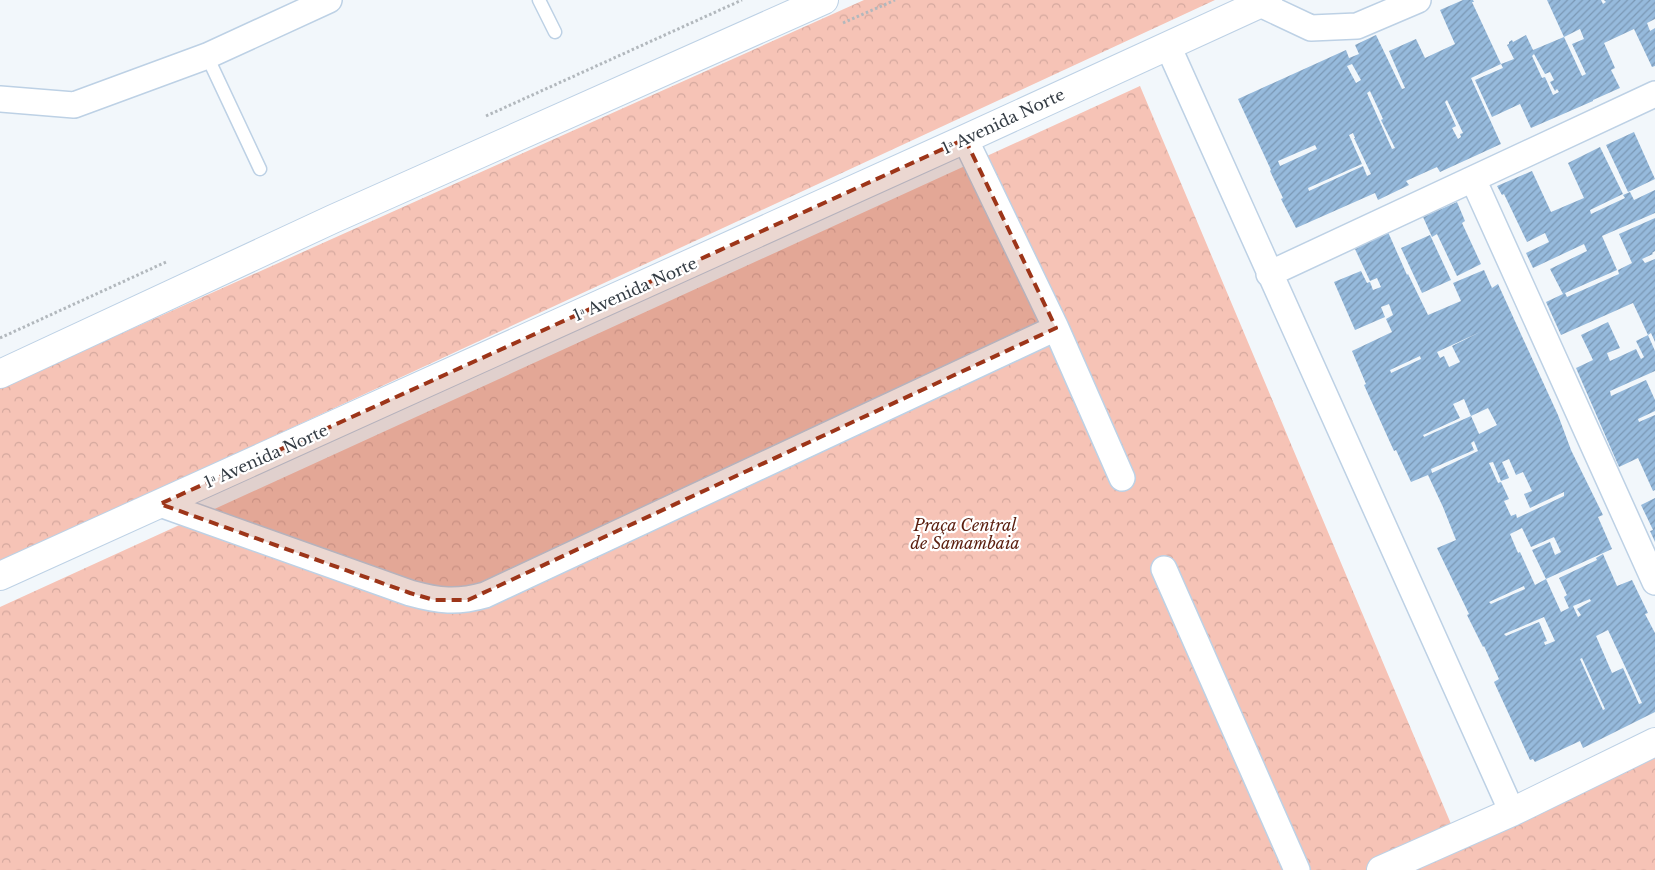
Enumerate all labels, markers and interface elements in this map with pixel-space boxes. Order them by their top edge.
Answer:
street label: 1ᵃ Avenida Norte [938,84,1068,158]
street label: 1ᵃ Avenida Norte [570,253,700,325]
street label: 1ᵃ Avenida Norte [201,420,331,492]
park label: Praça Central de Samambaia [910,515,1020,553]

